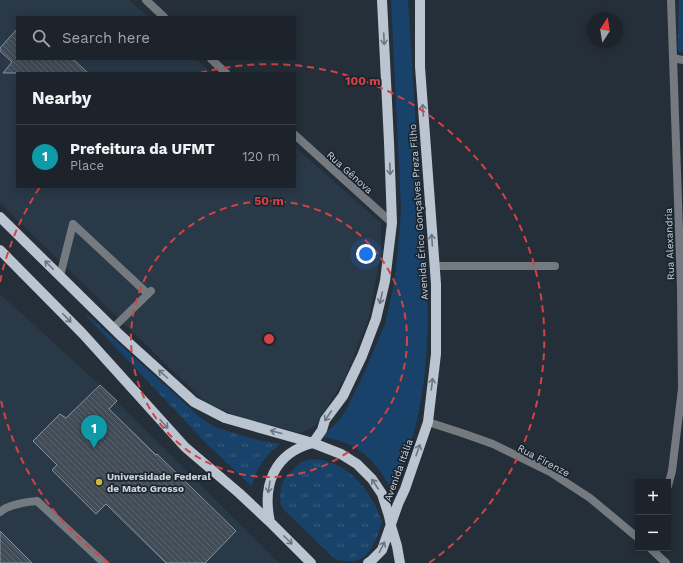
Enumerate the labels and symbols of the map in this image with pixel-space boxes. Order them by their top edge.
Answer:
north arrow [587,12,623,48]
one-way arrow [380,32,388,45]
text: 100 m [345,74,381,88]
one-way arrow [420,104,427,117]
street label: Avenida Érico Gonçalves Preza Filho [407,124,430,300]
street label: Rua Gênova [325,149,375,196]
one-way arrow [386,162,394,175]
text: 50 m [254,194,284,208]
street label: Rua Alexandria [663,207,676,280]
one-way arrow [429,234,436,247]
your location [356,244,376,264]
one-way arrow [44,260,54,269]
one-way arrow [376,291,384,304]
one-way arrow [62,313,71,323]
centre of rings [262,332,276,346]
one-way arrow [157,369,168,378]
one-way arrow [428,378,436,391]
one-way arrow [324,410,332,421]
pin: 1 [81,415,107,448]
one-way arrow [159,418,168,428]
one-way arrow [270,428,283,435]
street label: Avenida Itália [382,437,415,503]
street label: Rua Firenze [516,442,572,479]
one-way arrow [415,444,422,457]
place label: Universidade Federal de Mato Grosso [107,471,211,494]
marker: Universidade Federal de Mato Grosso [94,477,104,487]
one-way arrow [371,478,379,489]
one-way arrow [265,481,273,494]
one-way arrow [283,535,293,545]
one-way arrow [379,541,386,553]

